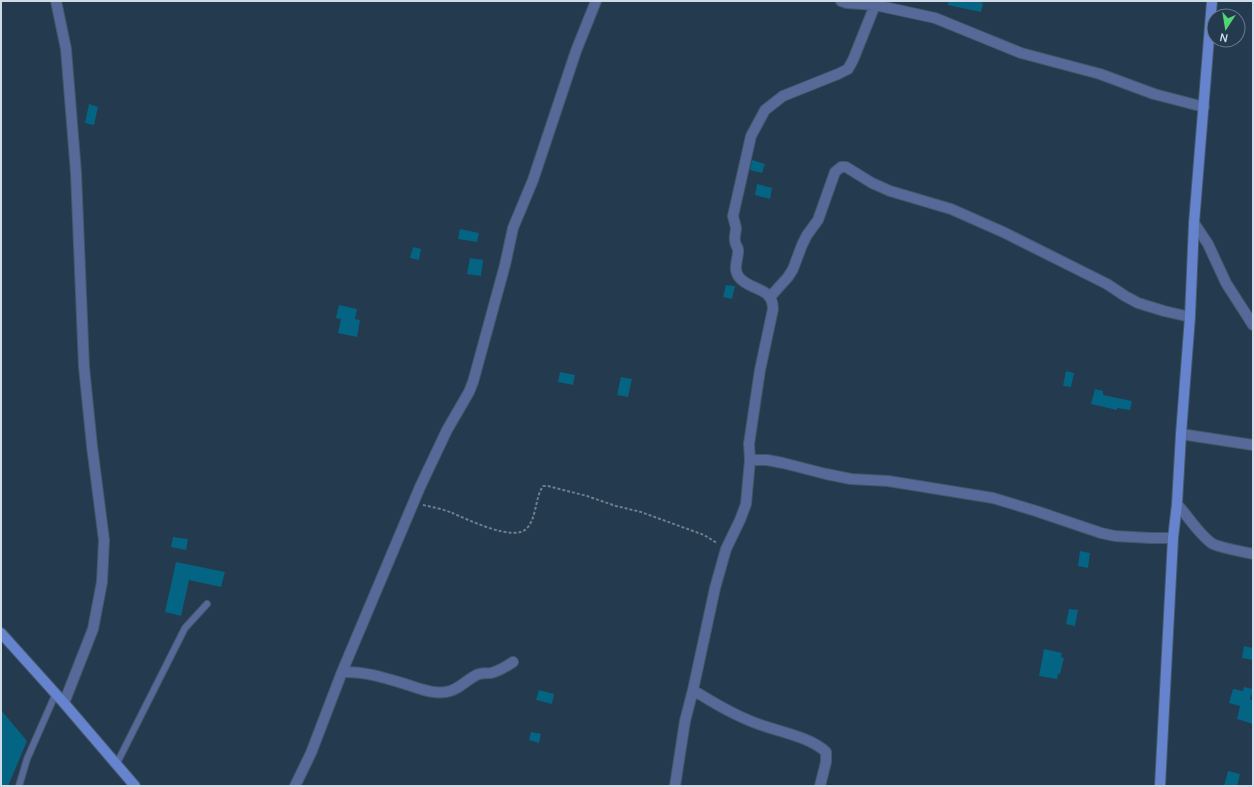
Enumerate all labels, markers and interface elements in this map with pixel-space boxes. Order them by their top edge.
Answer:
north arrow [1206,8,1246,48]
text: N [1218,30,1229,46]

